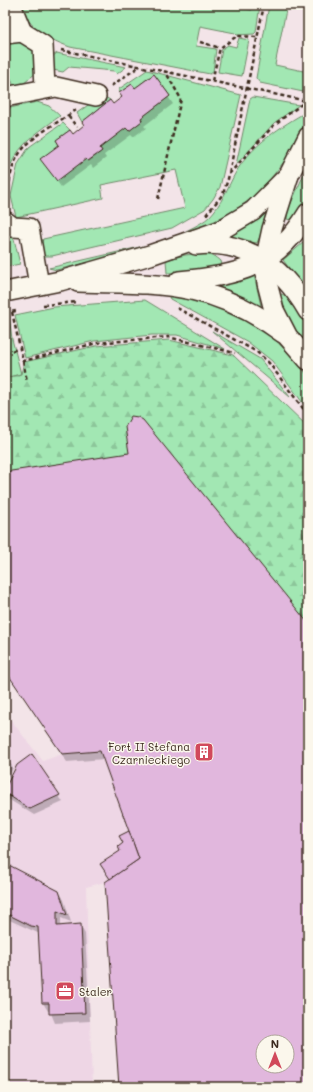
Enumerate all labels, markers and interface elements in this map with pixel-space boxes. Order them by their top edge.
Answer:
place label: Fort II Stefana Czarnieckiego [108,739,190,767]
building icon: Fort II Stefana Czarnieckiego [193,741,215,763]
office icon: Staler [54,980,76,1002]
place label: Staler [79,984,112,999]
north arrow [255,1034,295,1074]
text: N [271,1036,279,1051]

